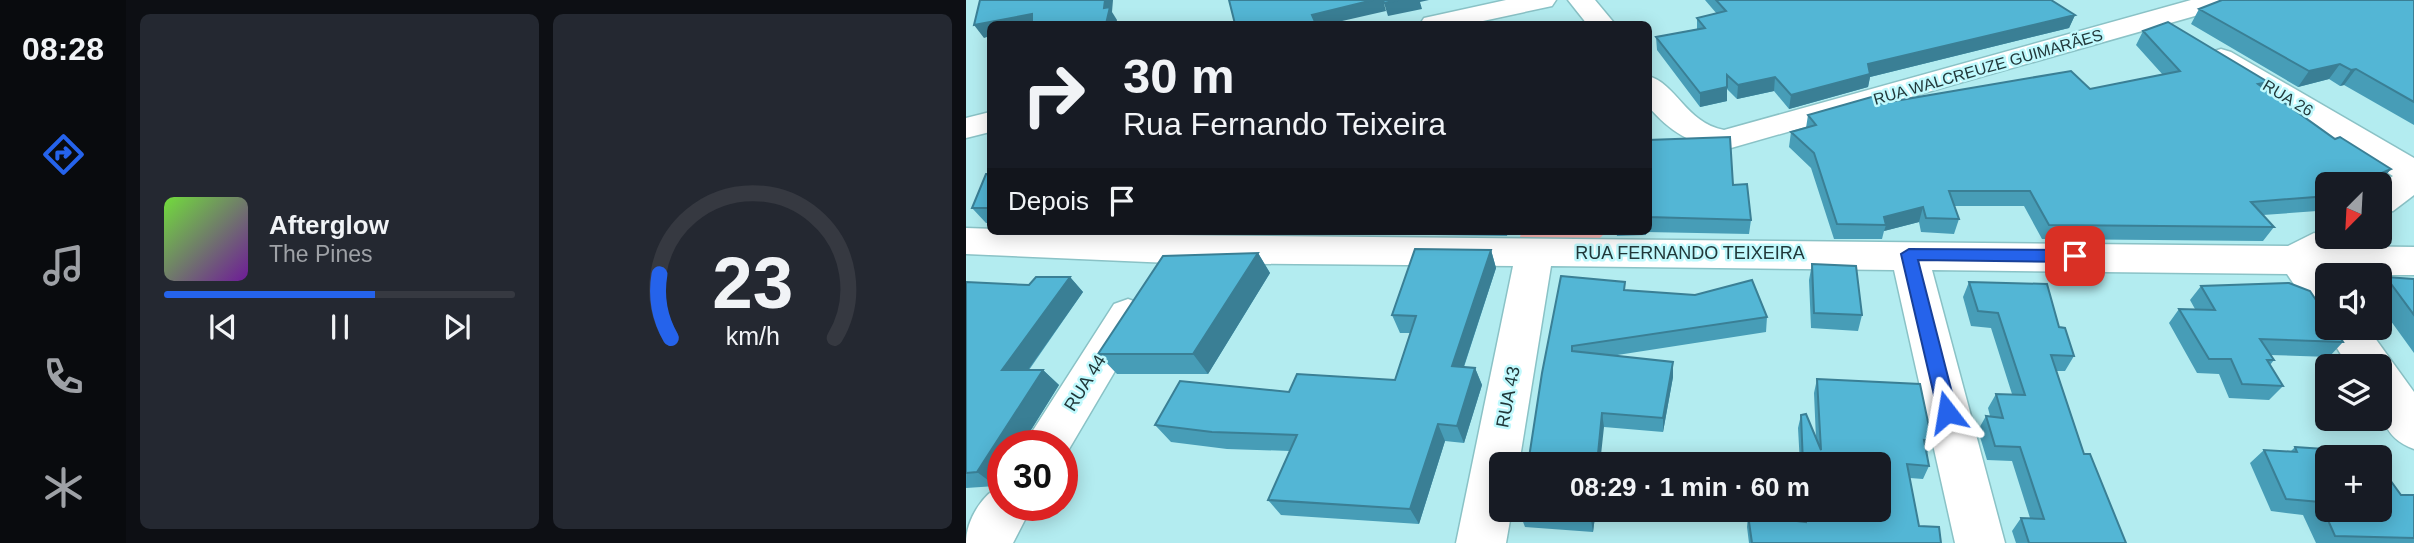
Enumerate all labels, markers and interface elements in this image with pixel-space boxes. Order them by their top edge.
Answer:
street label: RUA WALCREUZE GUIMARÃES [1871,24,2105,108]
text: 08:28 [22,31,104,67]
icon: right [1008,49,1099,140]
text: 30 m [1123,49,1235,103]
street label: RUA 26 [2260,77,2316,120]
text: Rua Fernando Teixeira [1123,106,1446,142]
icon: directions [39,130,88,179]
north arrow [2315,172,2392,248]
map controls [2315,172,2392,522]
icon: arrive [1103,182,1141,220]
text: Depois [1008,186,1089,216]
text: Afterglow [269,210,389,240]
pin [2045,226,2105,286]
icon: arrive [2056,237,2094,275]
icon: music [39,241,88,290]
text: The Pines [269,241,373,267]
text: 23 [712,242,793,323]
street label: RUA FERNANDO TEIXEIRA [1575,243,1805,263]
button: sound [2315,263,2392,340]
icon: previous [204,308,242,346]
icon: pause [321,308,359,346]
icon: next [438,308,476,346]
text: km/h [725,321,780,349]
street label: RUA 44 [1060,351,1110,415]
icon: phone [39,352,88,401]
button: layers [2315,354,2392,431]
street label: RUA 43 [1492,365,1524,429]
position arrow [1910,375,1984,449]
speed limit sign: 30 [987,430,1078,521]
button: + [2315,445,2392,522]
icon: climate [39,463,88,512]
text: 08:29 · 1 min · 60 m [1570,472,1810,502]

